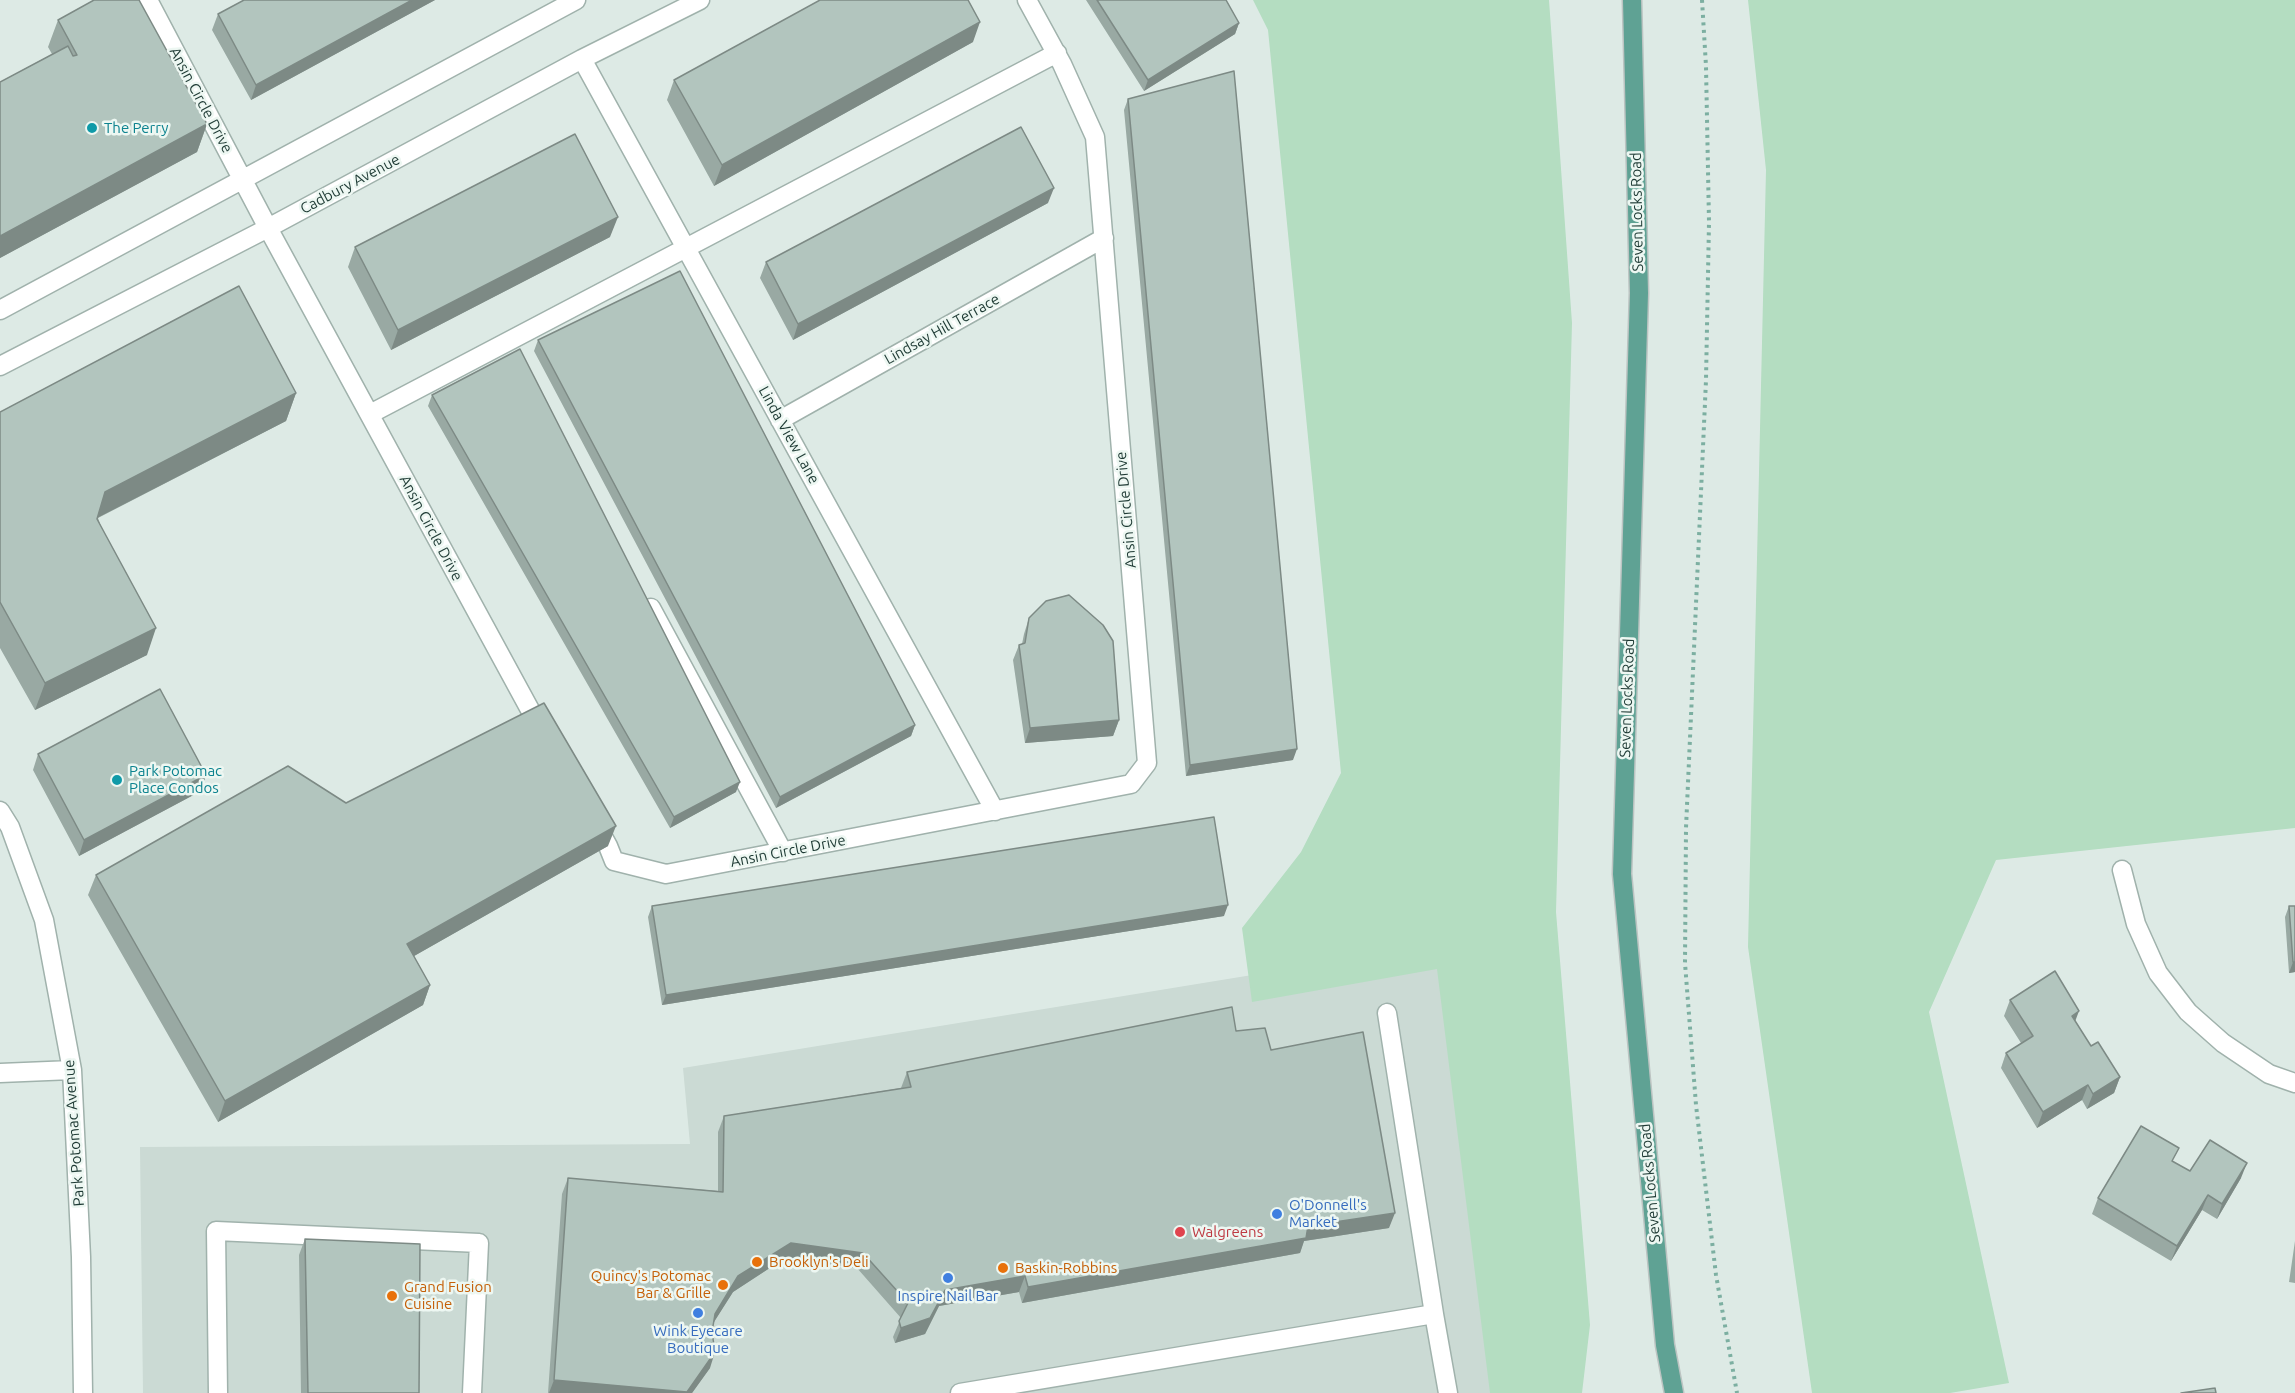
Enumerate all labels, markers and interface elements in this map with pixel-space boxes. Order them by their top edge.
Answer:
street label: Ansin Circle Drive [166,44,236,156]
place label: The Perry [104,119,168,137]
marker: The Perry [85,121,99,135]
street label: Cadbury Avenue [297,150,403,218]
street label: Seven Locks Road [1627,152,1647,272]
street label: Lindsay Hill Terrace [881,290,1003,368]
street label: Linda View Lane [755,383,823,487]
street label: Ansin Circle Drive [1112,451,1140,569]
street label: Ansin Circle Drive [396,472,466,584]
street label: Seven Locks Road [1616,638,1638,758]
place label: Park Potomac Place Condos [129,762,222,797]
marker: Park Potomac Place Condos [110,773,124,787]
street label: Ansin Circle Drive [729,831,847,871]
street label: Park Potomac Avenue [60,1059,88,1207]
street label: Seven Locks Road [1636,1123,1664,1243]
place label: O'Donnell's Market [1289,1196,1367,1231]
marker: O'Donnell's Market [1270,1207,1284,1221]
place label: Walgreens [1192,1223,1263,1241]
marker: Walgreens [1173,1225,1187,1239]
place label: Brooklyn's Deli [769,1253,869,1271]
marker: Brooklyn's Deli [750,1255,764,1269]
place label: Baskin-Robbins [1015,1259,1117,1277]
marker: Baskin-Robbins [996,1261,1010,1275]
place label: Quincy's Potomac Bar & Grille [591,1267,711,1302]
marker: Inspire Nail Bar [941,1271,955,1285]
place label: Grand Fusion Cuisine [404,1278,492,1313]
marker: Quincy's Potomac Bar & Grille [716,1278,730,1292]
place label: Inspire Nail Bar [897,1287,999,1305]
marker: Grand Fusion Cuisine [385,1289,399,1303]
marker: Wink Eyecare Boutique [691,1306,705,1320]
place label: Wink Eyecare Boutique [653,1322,743,1357]

